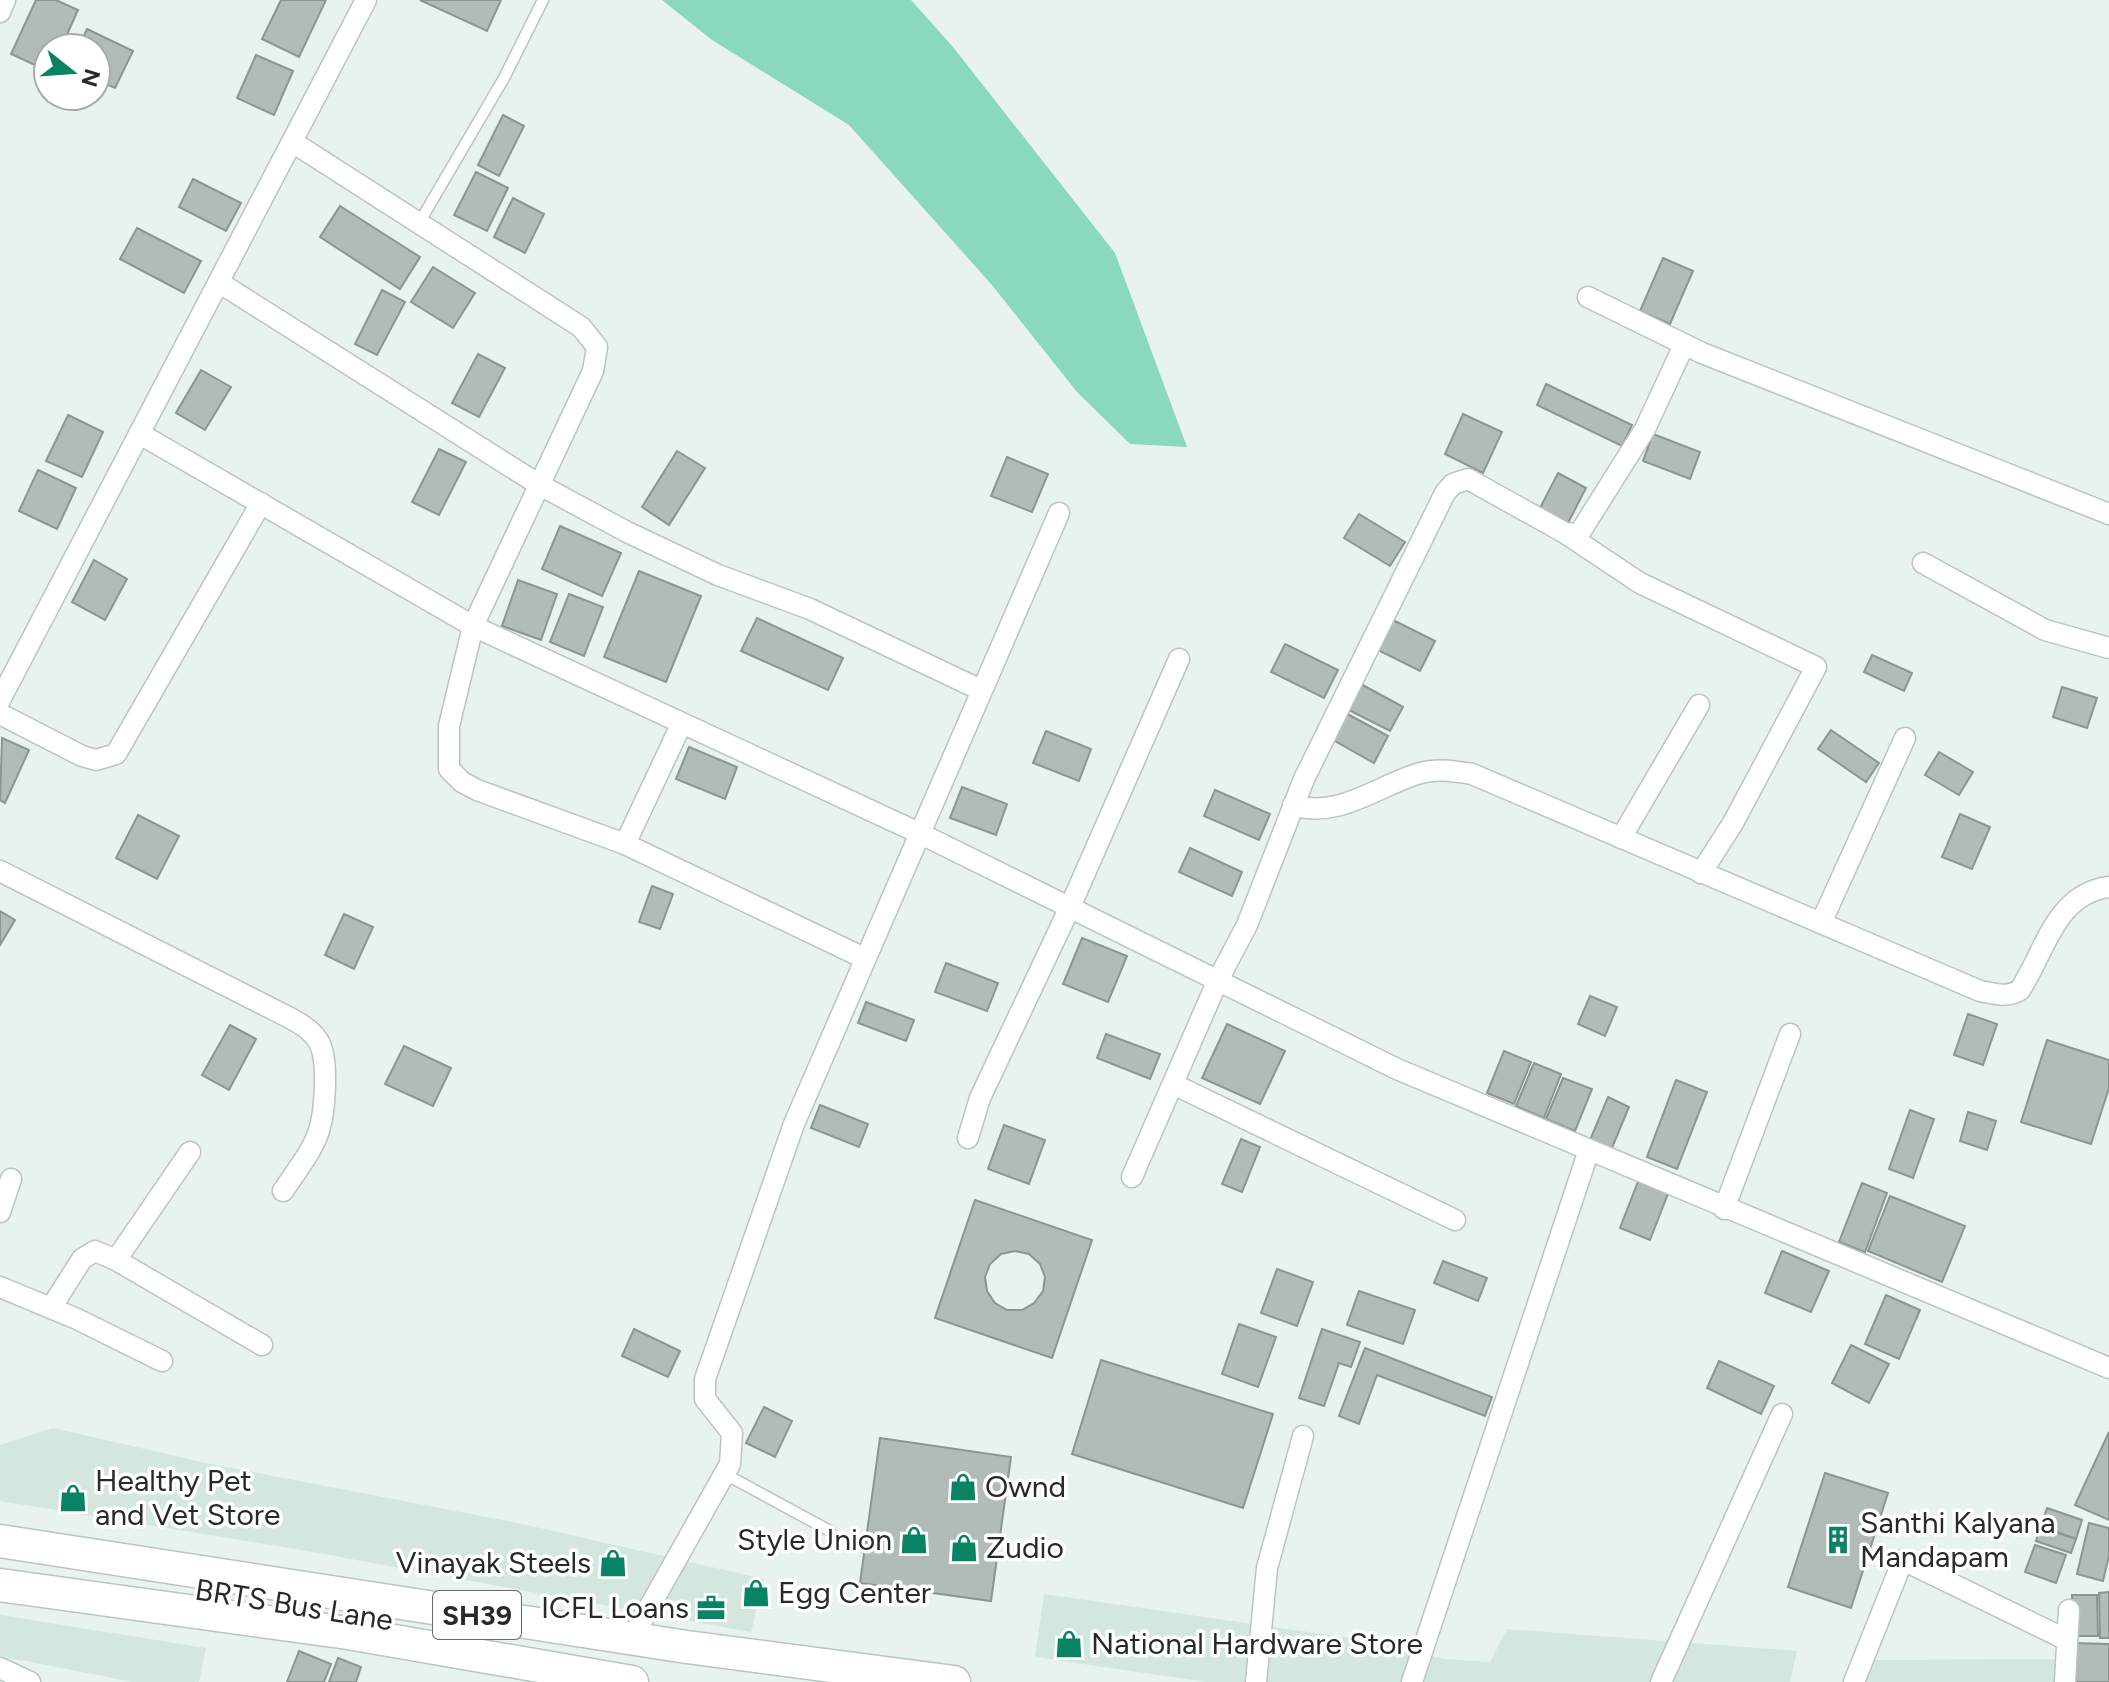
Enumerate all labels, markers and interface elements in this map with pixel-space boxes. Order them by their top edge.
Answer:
north arrow [32,32,112,112]
text: N [75,66,106,90]
place label: Healthy Pet and Vet Store [95,1462,280,1533]
place label: Ownd [985,1468,1066,1505]
shop icon: Ownd [948,1472,978,1502]
shop icon: Healthy Pet and Vet Store [58,1483,88,1513]
place label: Santhi Kalyana Mandapam [1860,1504,2056,1575]
place label: Style Union [737,1521,892,1558]
shop icon: Style Union [899,1525,929,1555]
building icon: Santhi Kalyana Mandapam [1823,1525,1853,1555]
place label: Zudio [986,1529,1064,1566]
shop icon: Zudio [949,1533,979,1563]
place label: Vinayak Steels [396,1544,591,1581]
shop icon: Vinayak Steels [598,1548,628,1578]
street label: BRTS Bus Lane [192,1571,396,1638]
place label: Egg Center [778,1574,931,1611]
shop icon: Egg Center [741,1578,771,1608]
place label: ICFL Loans [541,1589,689,1626]
road number: SH39 [433,1591,521,1639]
office icon: ICFL Loans [696,1593,726,1623]
place label: National Hardware Store [1091,1625,1423,1662]
shop icon: National Hardware Store [1054,1629,1084,1659]

